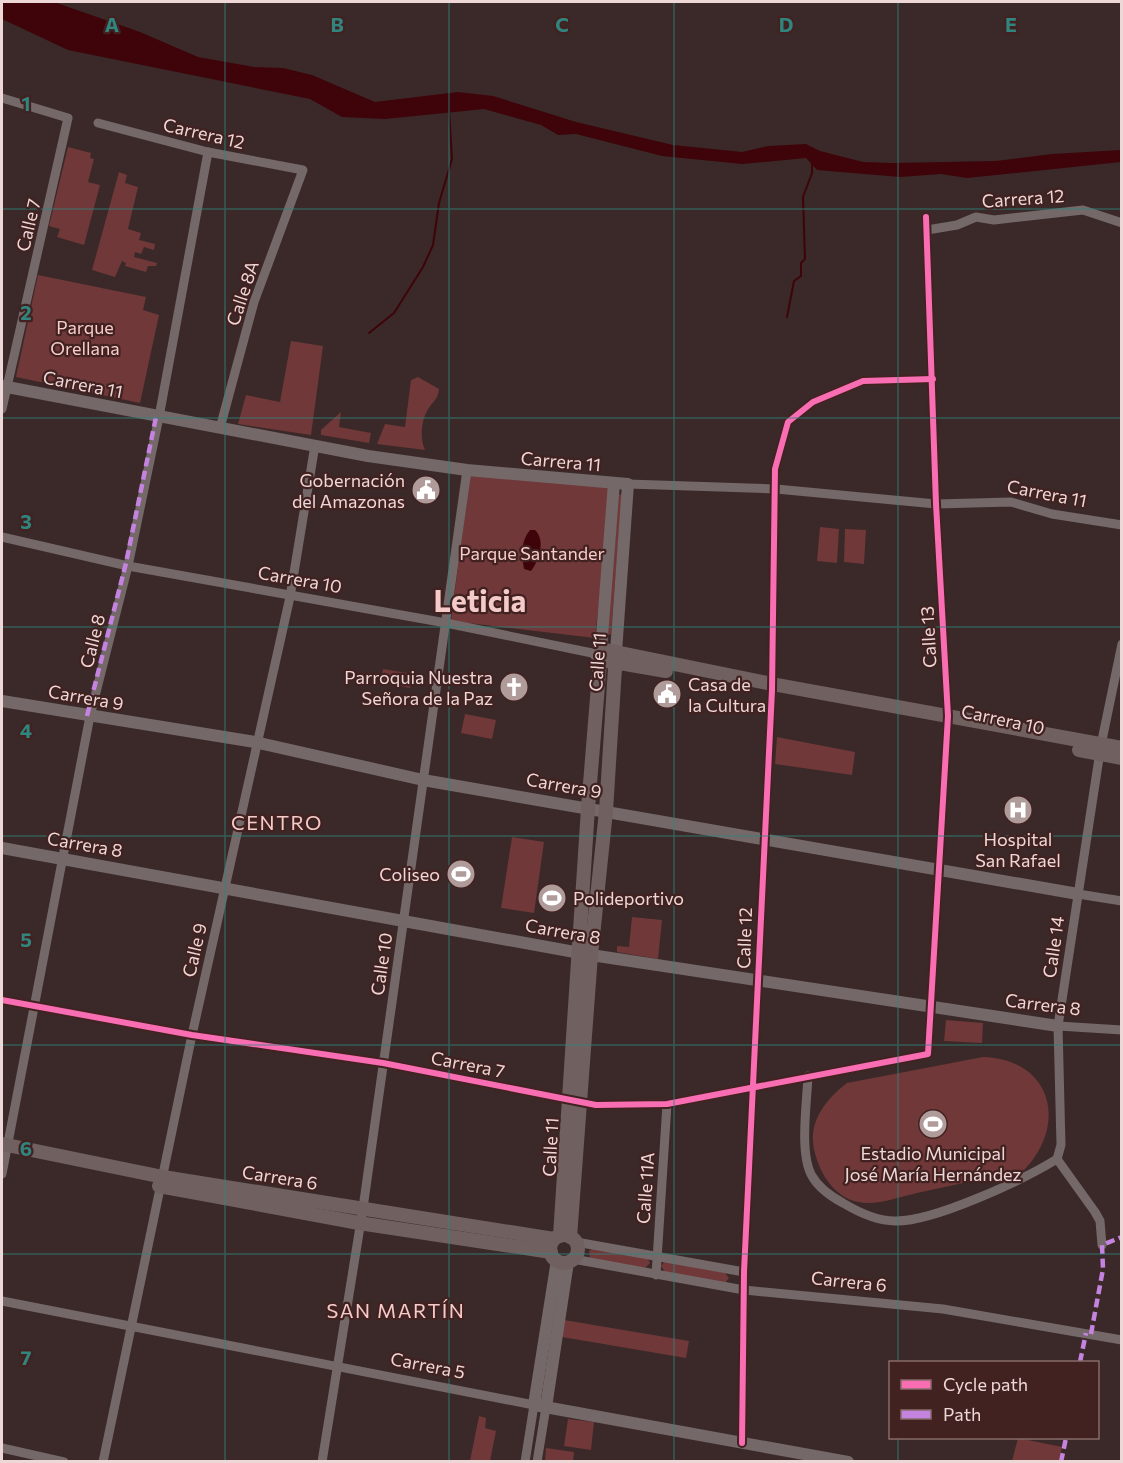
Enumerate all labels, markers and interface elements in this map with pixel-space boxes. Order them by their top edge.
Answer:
text: A [105,12,119,36]
text: B [330,12,344,36]
text: C [555,12,569,36]
text: D [779,12,793,36]
text: E [1005,12,1017,36]
text: 1 [21,91,31,115]
street label: Carrera 12 [161,113,247,153]
street label: Carrera 12 [981,184,1065,212]
street label: Calle 7 [11,197,45,253]
street label: Calle 8A [221,258,263,328]
text: 2 [20,300,32,324]
park label: Parque Orellana [50,316,120,359]
street label: Carrera 11 [41,366,125,402]
street label: Carrera 11 [520,447,602,475]
place label: Gobernación del Amazonas [292,469,405,512]
public building icon: Gobernación del Amazonas [410,474,442,506]
street label: Carrera 11 [1005,475,1089,511]
text: 3 [20,509,32,533]
park label: Parque Santander [459,542,605,564]
street label: Carrera 10 [256,561,344,597]
district label: Leticia [434,581,526,618]
street label: Calle 13 [915,606,941,668]
street label: Calle 8 [75,612,109,670]
street label: Calle 11 [584,632,610,692]
place label: Parroquia Nuestra Señora de la Paz [344,666,493,709]
church icon: Parroquia Nuestra Señora de la Paz [498,671,530,703]
place label: Casa de la Cultura [688,673,766,716]
public building icon: Casa de la Cultura [651,678,683,710]
street label: Carrera 9 [47,680,125,714]
street label: Carrera 10 [959,699,1047,739]
text: 4 [20,718,32,742]
street label: Carrera 9 [525,768,603,802]
hospital icon: Hospital San Rafael [1002,794,1034,826]
district label: CENTRO [231,810,323,834]
street label: Carrera 8 [46,827,124,861]
place label: Hospital San Rafael [975,828,1061,871]
sports icon: Coliseo [445,858,477,890]
place label: Coliseo [379,863,440,885]
sports icon: Polideportivo [536,882,568,914]
place label: Polideportivo [573,887,684,909]
street label: Calle 12 [732,907,756,969]
street label: Carrera 8 [524,914,602,948]
street label: Calle 14 [1038,914,1068,979]
street label: Calle 9 [177,921,211,979]
text: 5 [20,927,32,951]
street label: Calle 10 [366,931,396,997]
street label: Carrera 8 [1004,988,1082,1020]
street label: Carrera 7 [429,1046,507,1082]
sports icon: Estadio Municipal José María Hernández [917,1108,949,1140]
street label: Calle 11 [537,1117,563,1177]
text: 6 [20,1136,32,1160]
place label: Estadio Municipal José María Hernández [844,1142,1022,1185]
street label: Calle 11A [632,1151,658,1225]
street label: Carrera 6 [241,1160,319,1194]
street label: Carrera 6 [810,1266,888,1296]
district label: SAN MARTÍN [327,1298,465,1322]
text: 7 [21,1345,32,1369]
street label: Carrera 5 [389,1347,467,1383]
legend [889,1361,1099,1439]
text: Cycle path [943,1373,1028,1395]
text: Path [943,1403,981,1425]

